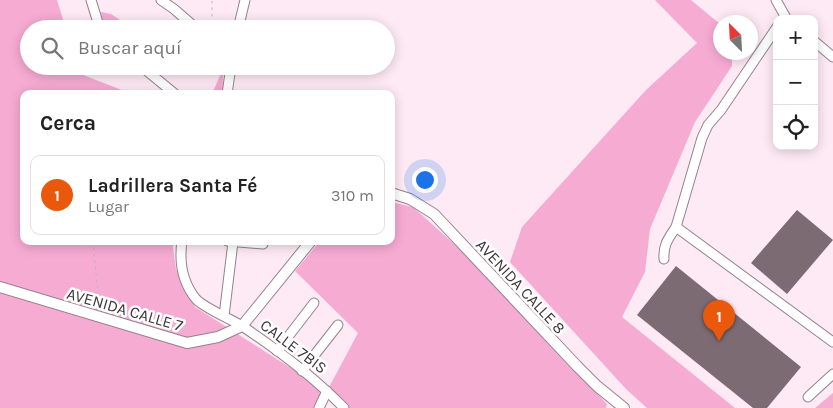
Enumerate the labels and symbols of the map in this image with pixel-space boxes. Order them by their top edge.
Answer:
north arrow [713,15,758,60]
your location [412,167,438,193]
street label: AVENIDA CALLE 8 [472,235,569,338]
street label: AVENIDA CALLE 7 [65,284,186,335]
pin: 1 [703,300,735,341]
street label: CALLE 7BIS [257,315,331,378]

